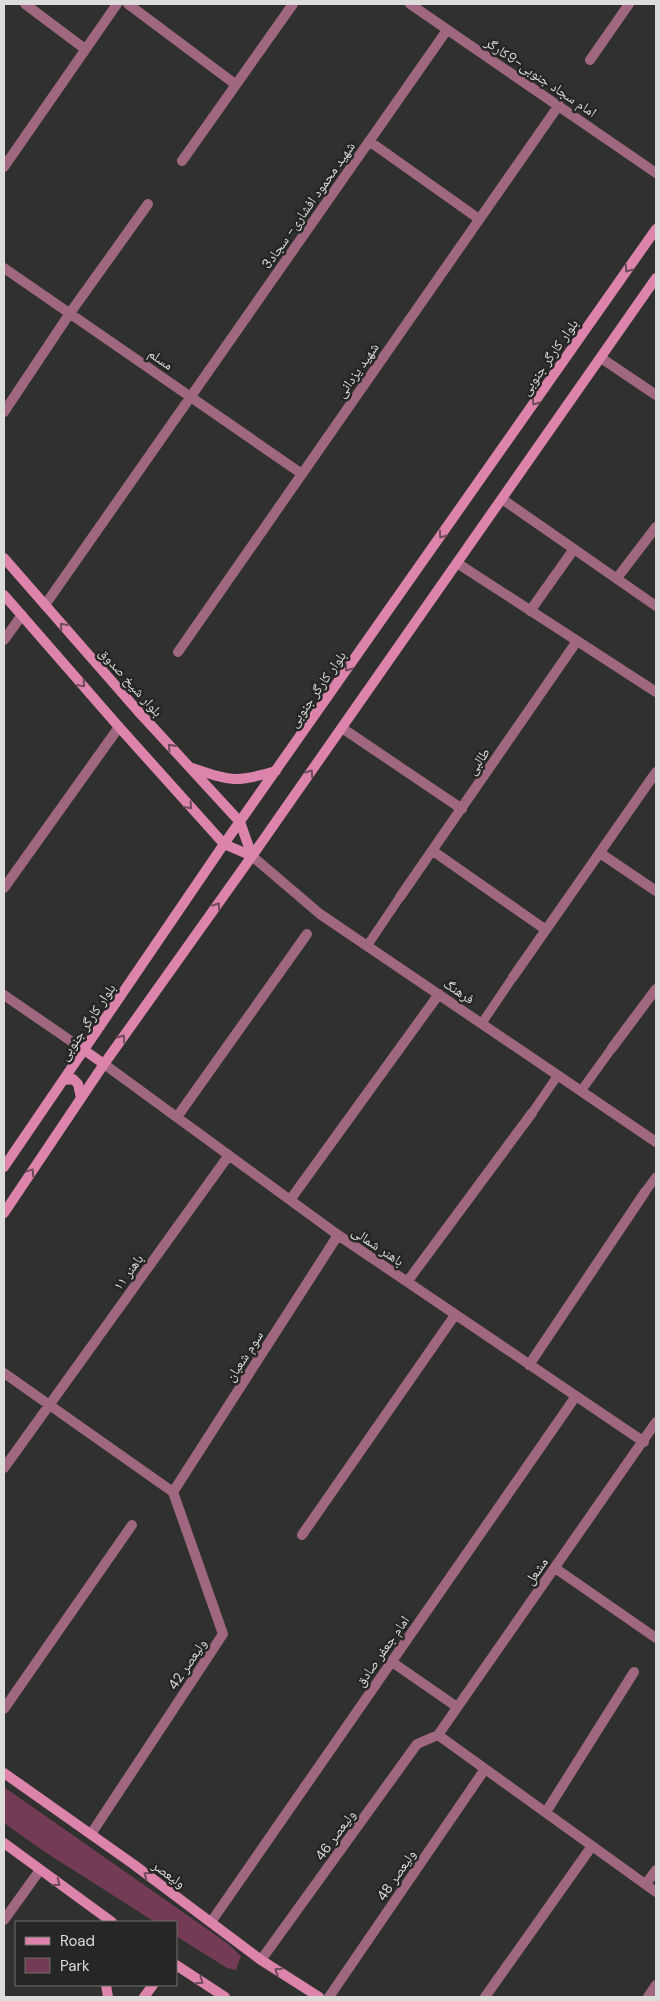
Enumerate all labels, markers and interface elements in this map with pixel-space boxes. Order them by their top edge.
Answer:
street label: امام سجاد جنوبی-9کارگر [480,32,600,122]
street label: شهید محمود افشاری- سجاد3 [257,138,359,272]
one-way arrow [625,263,634,272]
street label: بلوار کارگر جنوبی [516,315,582,399]
street label: شهید یزدانی [332,339,382,401]
street label: مسلم [144,344,177,375]
one-way arrow [532,396,541,405]
one-way arrow [439,529,448,538]
one-way arrow [60,623,69,632]
street label: بلوار شیخ صدوق [95,644,167,721]
street label: بلوار کارگر جنوبی [284,647,350,731]
one-way arrow [345,662,354,671]
one-way arrow [76,679,85,688]
one-way arrow [168,744,177,753]
street label: طالبی [462,744,494,778]
one-way arrow [304,769,313,779]
one-way arrow [183,801,192,810]
one-way arrow [211,902,220,912]
street label: فرهنگ [440,974,478,1008]
street label: بلوار کارگر جنوبی [55,980,119,1064]
one-way arrow [116,1034,125,1044]
one-way arrow [25,1169,34,1178]
street label: باهنر شمالی [348,1222,408,1270]
street label: باهنر ۱۱ [109,1250,147,1294]
street label: سوم شعبان [221,1327,268,1385]
street label: مشعل [520,1554,552,1588]
street label: امام جعفر صادق [351,1612,414,1691]
street label: ولیعصر 42 [164,1635,210,1693]
street label: ولیعصر 46 [311,1806,359,1864]
street label: ولیعصر 48 [372,1846,420,1904]
street label: ولیعصر [148,1855,189,1892]
one-way arrow [144,1872,153,1880]
one-way arrow [51,1877,60,1885]
legend [15,1921,178,1986]
text: Road [60,1931,95,1951]
text: Park [60,1956,90,1976]
one-way arrow [274,1967,283,1977]
one-way arrow [195,1975,204,1984]

